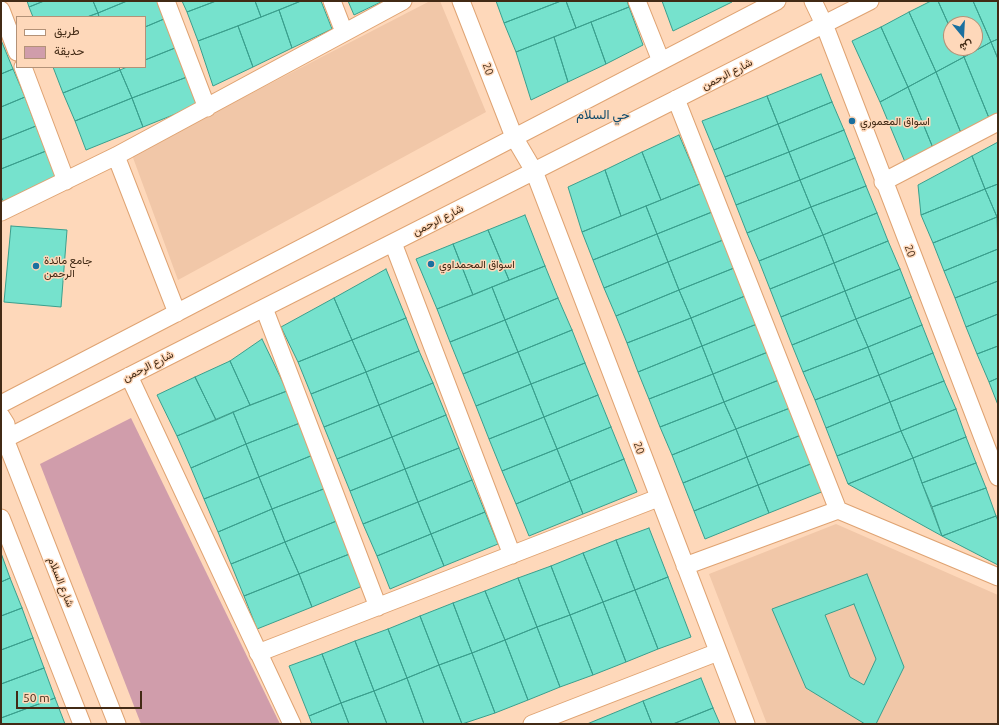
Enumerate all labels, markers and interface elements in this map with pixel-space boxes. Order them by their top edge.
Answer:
legend [16,16,146,68]
north arrow [943,16,983,56]
text: طريق [54,24,79,37]
text: ش [958,39,975,54]
text: حديقة [54,44,84,57]
street label: شارع الرحمن [699,56,755,92]
street label: 20 [480,61,496,77]
district label: حي السلام [576,107,630,123]
place label: اسواق المعموري [860,114,930,128]
marker: اسواق المعموري [847,116,857,126]
street label: شارع الرحمن [410,202,466,238]
street label: 20 [902,243,918,259]
place label: جامع مائدة الرحمن [44,253,92,279]
place label: اسواق المحمداوي [439,257,515,271]
marker: اسواق المحمداوي [426,259,436,269]
marker: جامع مائدة الرحمن [31,261,41,271]
street label: شارع الرحمن [120,348,176,384]
street label: 20 [631,440,647,456]
street label: شارع السلام [45,555,77,609]
scale bar [18,683,144,709]
text: 50 m [23,691,50,704]

